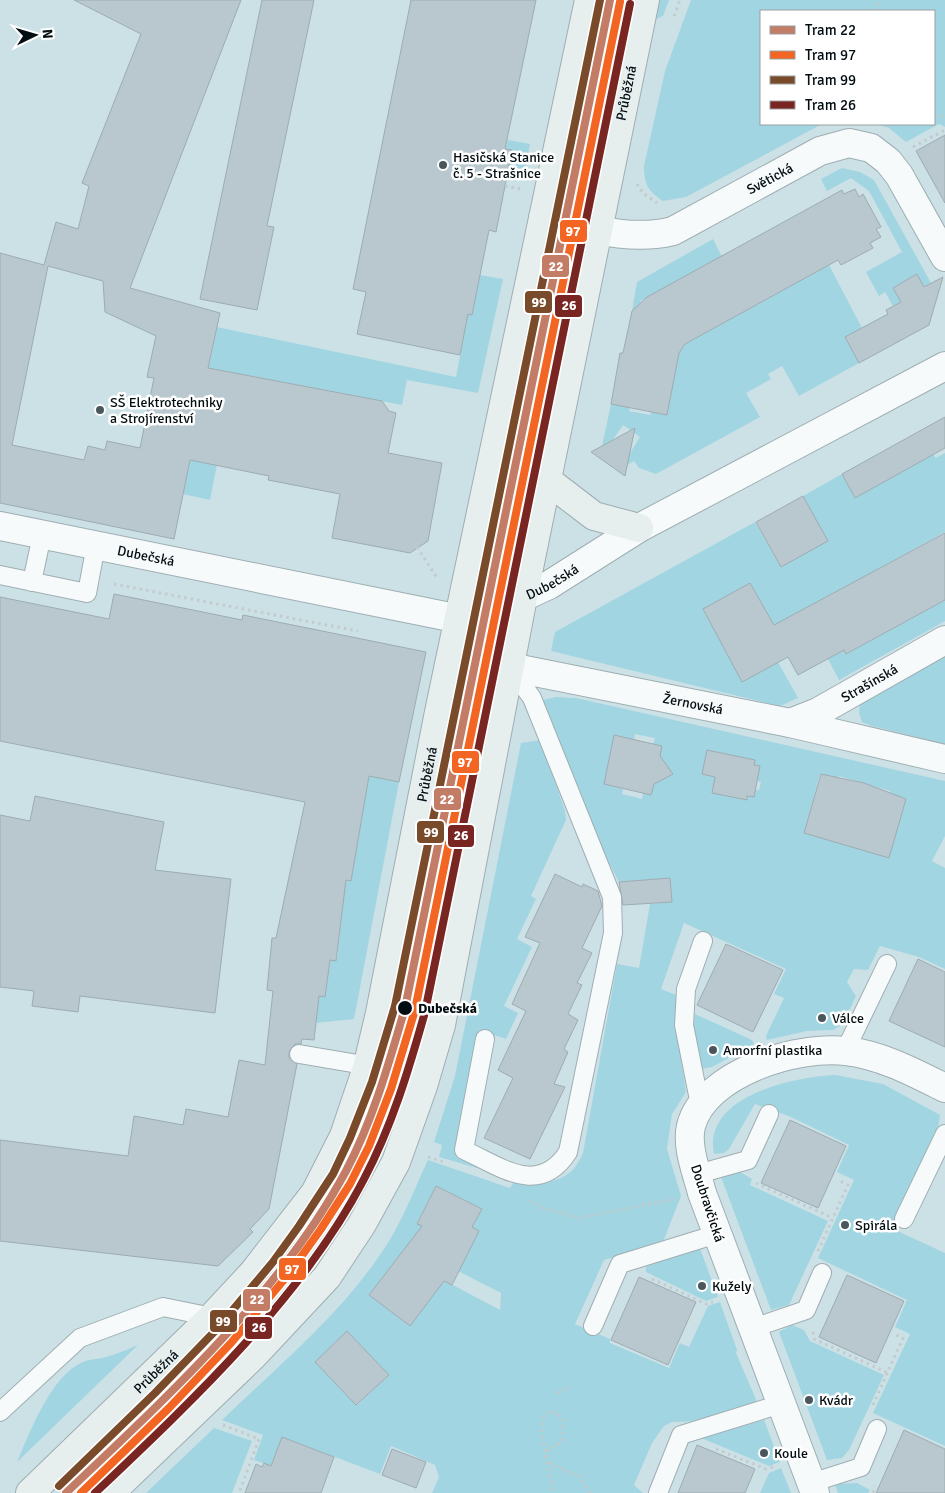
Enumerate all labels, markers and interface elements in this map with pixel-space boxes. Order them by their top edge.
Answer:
north arrow [10,10,60,60]
legend [760,10,935,125]
text: Tram 22 [805,21,856,39]
text: N [39,28,56,40]
text: Tram 97 [805,46,856,64]
street label: Průběžná [613,64,640,122]
text: Tram 99 [805,71,856,89]
text: Tram 26 [805,96,856,114]
place label: Hasičská Stanice č. 5 - Strašnice [453,149,554,182]
marker: Hasičská Stanice č. 5 - Strašnice [437,159,449,171]
street label: Světická [744,159,796,198]
line badge: 97 [559,219,588,243]
text: 97 [565,223,581,240]
line badge: 22 [541,254,570,278]
text: 22 [548,258,564,275]
line badge: 99 [524,290,553,314]
text: 99 [531,294,547,311]
line badge: 26 [554,294,583,318]
text: 26 [561,297,577,314]
place label: SŠ Elektrotechniky a Strojírenství [110,394,223,427]
marker: SŠ Elektrotechniky a Strojírenství [94,404,106,416]
street label: Dubečská [116,542,176,570]
street label: Dubečská [523,560,582,604]
street label: Strašínská [838,661,901,706]
street label: Žernovská [661,690,725,718]
street label: Průběžná [414,745,441,804]
line badge: 97 [451,750,480,774]
text: 97 [457,754,473,771]
line badge: 22 [433,787,462,811]
text: 22 [439,791,455,808]
line badge: 99 [416,820,445,844]
text: 99 [423,824,439,841]
line badge: 26 [447,824,475,848]
text: 26 [453,827,469,844]
marker: Dubečská [396,999,414,1017]
place label: Dubečská [418,1000,477,1017]
place label: Válce [832,1010,864,1027]
marker: Válce [816,1012,828,1024]
place label: Amorfní plastika [723,1042,822,1059]
marker: Amorfní plastika [707,1044,719,1056]
street label: Doubravčická [687,1162,728,1244]
place label: Spirála [855,1217,897,1234]
marker: Spirála [839,1219,851,1231]
line badge: 97 [278,1257,307,1281]
text: 97 [284,1261,300,1278]
place label: Kužely [712,1278,752,1295]
marker: Kužely [696,1280,708,1292]
line badge: 22 [242,1288,271,1312]
text: 22 [249,1291,265,1308]
line badge: 99 [209,1309,238,1333]
text: 99 [215,1313,231,1330]
line badge: 26 [244,1316,273,1340]
text: 26 [251,1319,267,1336]
street label: Průběžná [130,1346,182,1397]
place label: Kvádr [819,1392,854,1409]
marker: Kvádr [803,1394,815,1406]
place label: Koule [774,1445,808,1462]
marker: Koule [758,1447,770,1459]

